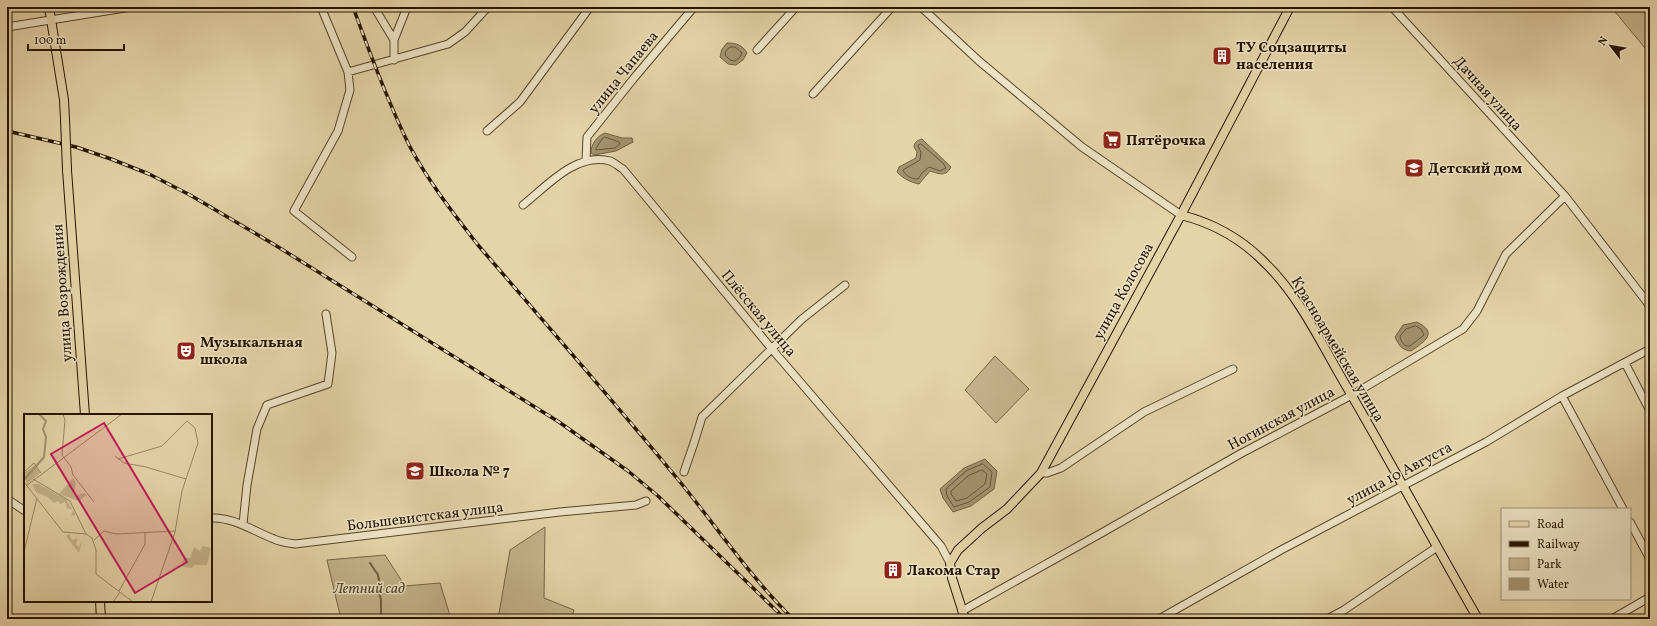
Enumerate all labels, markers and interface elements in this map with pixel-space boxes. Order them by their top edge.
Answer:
scale bar [28,26,124,52]
north arrow [1591,26,1631,66]
street label: улица Чапаева [584,27,664,119]
text: 100 m [34,33,67,49]
text: N [1595,34,1612,49]
place label: ТУ Соцзащиты населения [1236,38,1347,76]
building icon: ТУ Соцзащиты населения [1211,45,1233,67]
street label: Дачная улица [1447,52,1526,136]
supermarket icon: Пятёрочка [1101,129,1123,151]
place label: Пятёрочка [1126,131,1206,152]
school or university icon: Детский дом [1403,157,1425,179]
place label: Детский дом [1428,159,1522,180]
street label: улица Возрождения [48,223,79,363]
street label: улица Колосова [1089,239,1160,344]
street label: Плёсская улица [715,266,800,362]
street label: Красноармейская улица [1285,273,1389,426]
place label: Музыкальная школа [200,333,303,371]
theatre icon: Музыкальная школа [175,340,197,362]
street label: Ногинская улица [1225,382,1339,456]
inset map [24,414,212,602]
street label: улица 10 Августа [1343,438,1456,511]
school or university icon: Школа № 7 [404,460,426,482]
place label: Школа № 7 [429,462,510,483]
street label: Большевистская улица [346,497,505,538]
legend [1501,508,1631,600]
text: Road [1537,517,1564,533]
text: Railway [1537,537,1580,553]
text: Park [1537,557,1562,573]
building icon: Лакома Стар [882,559,904,581]
place label: Лакома Стар [907,561,1000,582]
text: Water [1537,577,1569,593]
park label: Летний сад [332,579,405,600]

